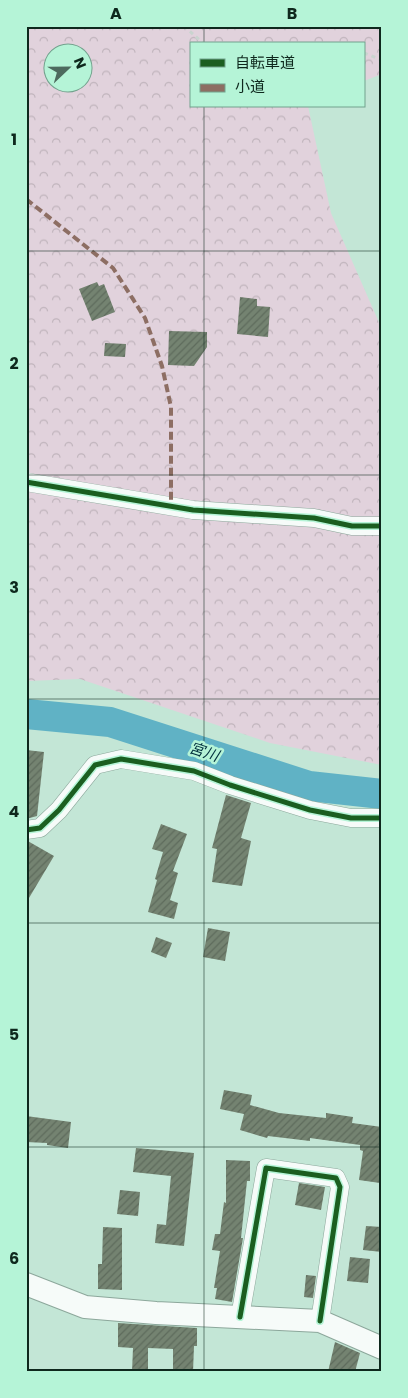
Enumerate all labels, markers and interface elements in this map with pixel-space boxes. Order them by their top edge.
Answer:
text: A [110,2,122,25]
text: B [287,2,297,25]
north arrow [42,42,92,92]
legend [190,42,366,108]
text: 自転車道 [235,52,295,73]
text: N [69,55,91,72]
text: 小道 [235,76,265,97]
text: 1 [11,128,17,151]
text: 2 [9,352,19,375]
text: 3 [9,576,19,599]
water label: 宮川 [187,737,224,767]
text: 4 [9,800,20,823]
text: 5 [9,1023,19,1046]
text: 6 [9,1247,19,1270]

